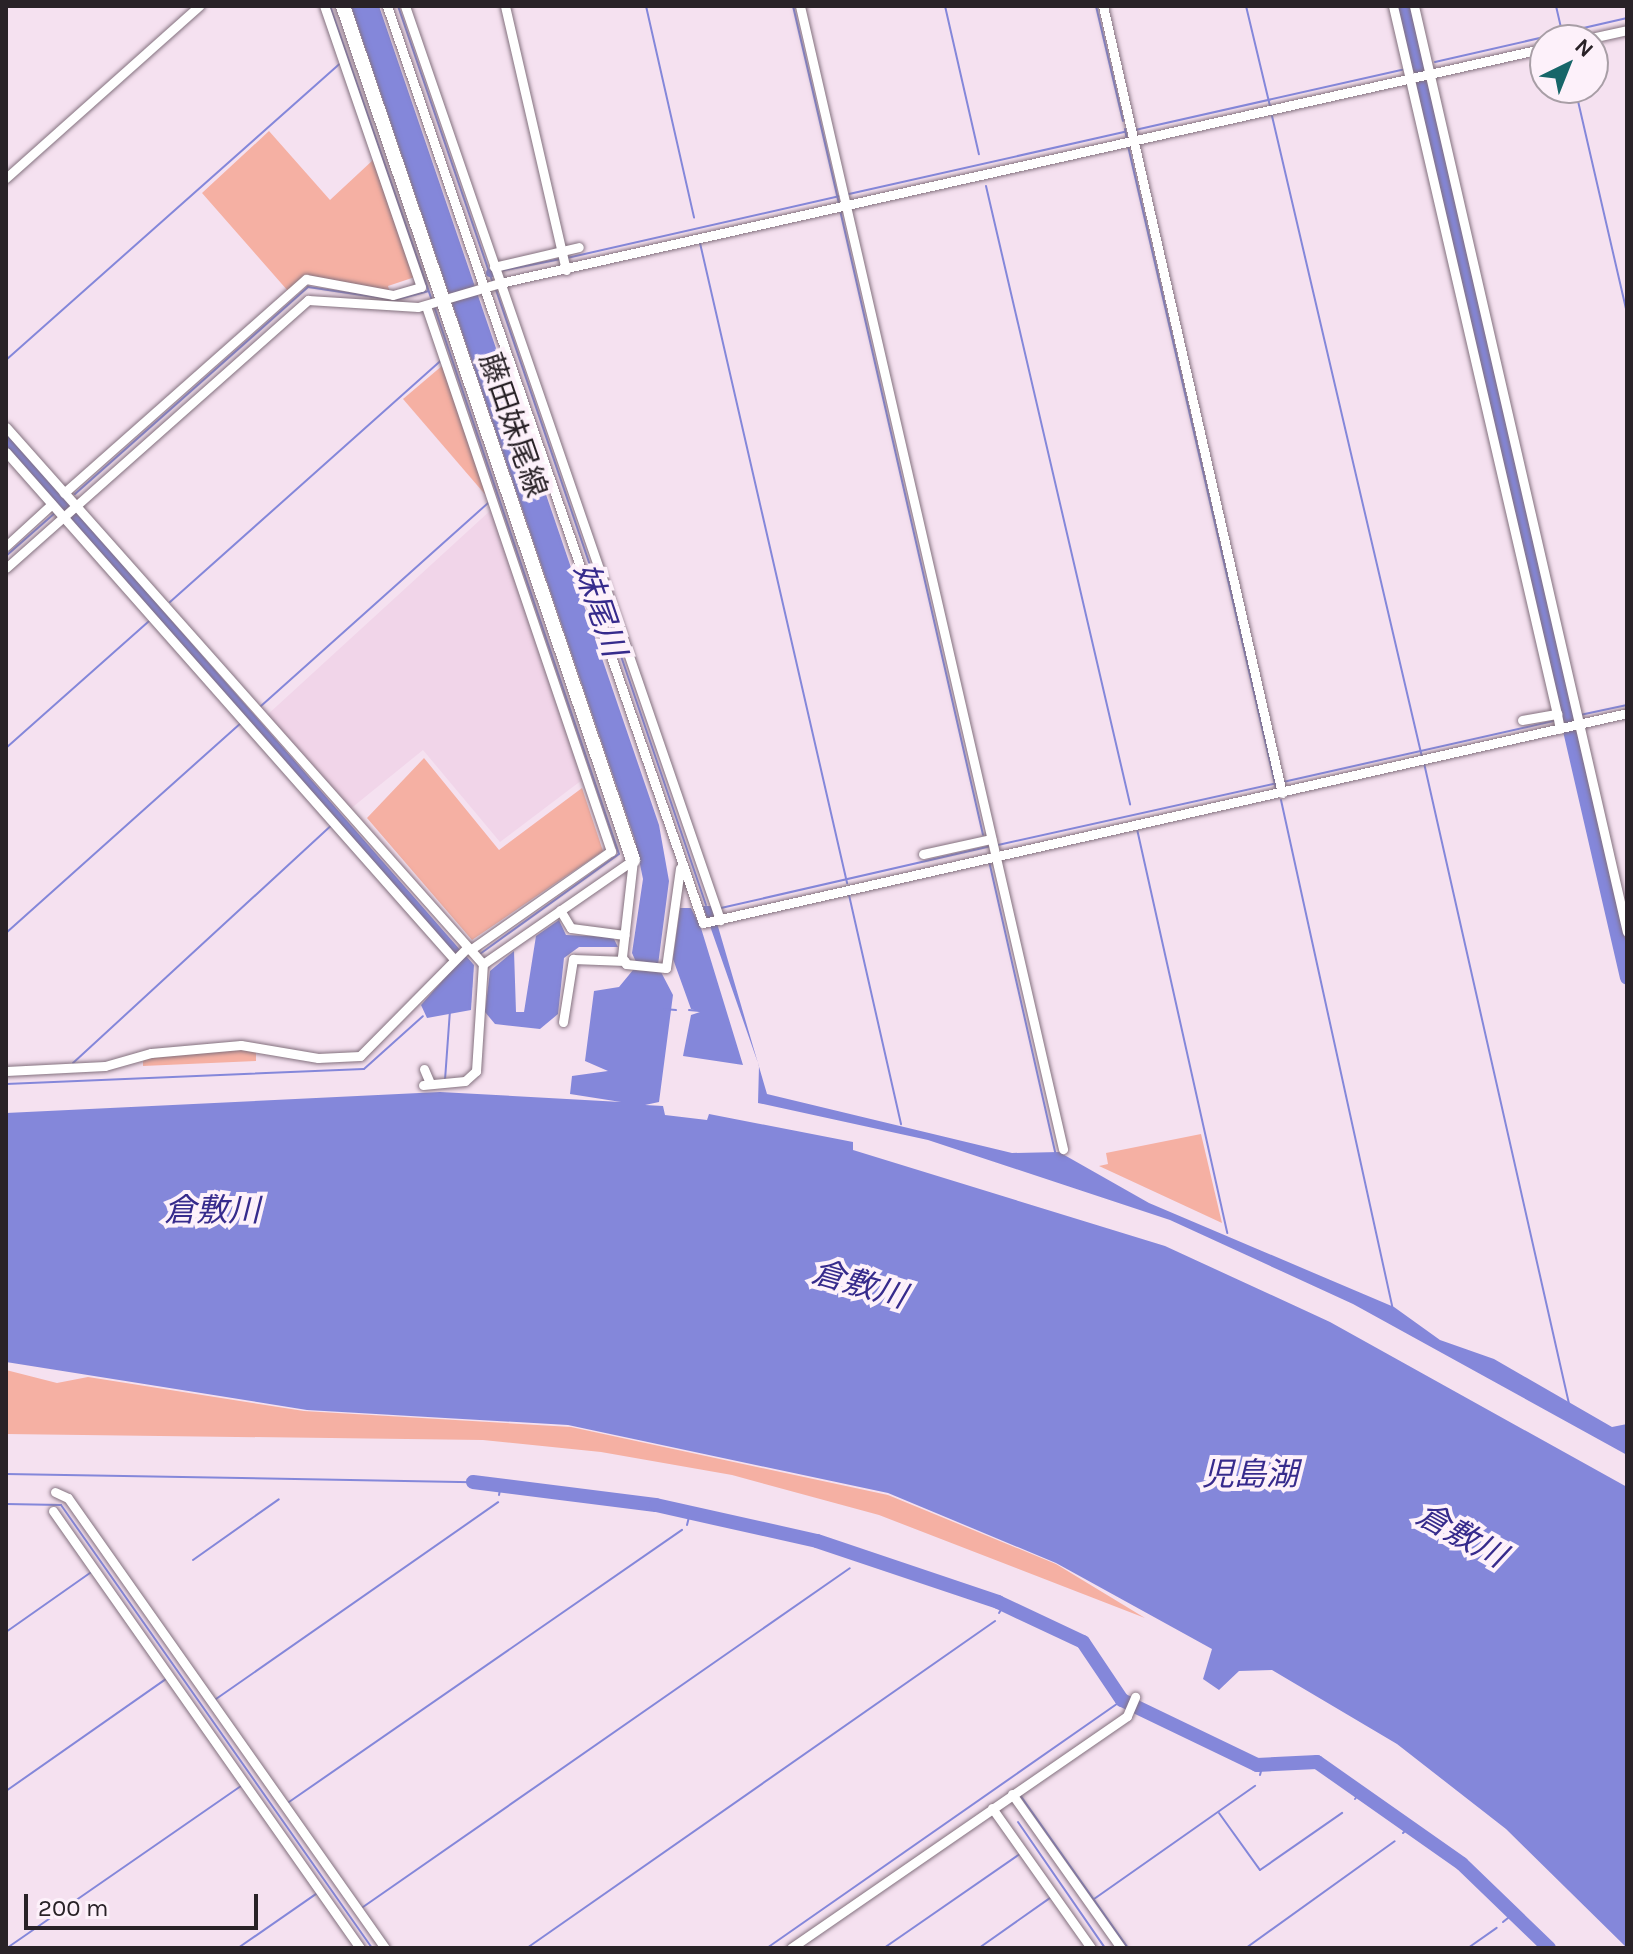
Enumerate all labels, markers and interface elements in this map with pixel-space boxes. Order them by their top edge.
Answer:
north arrow [1529,24,1609,104]
text: N [1569,33,1599,63]
street label: 藤田妹尾線 [472,348,554,502]
water label: 妹尾川 [565,558,633,662]
water label: 倉敷川 [164,1192,260,1230]
water label: 倉敷川 [808,1253,910,1317]
water label: 児島湖 [1202,1456,1298,1494]
water label: 倉敷川 [1410,1496,1512,1576]
scale bar [28,1878,262,1928]
text: 200 m [38,1894,109,1922]

